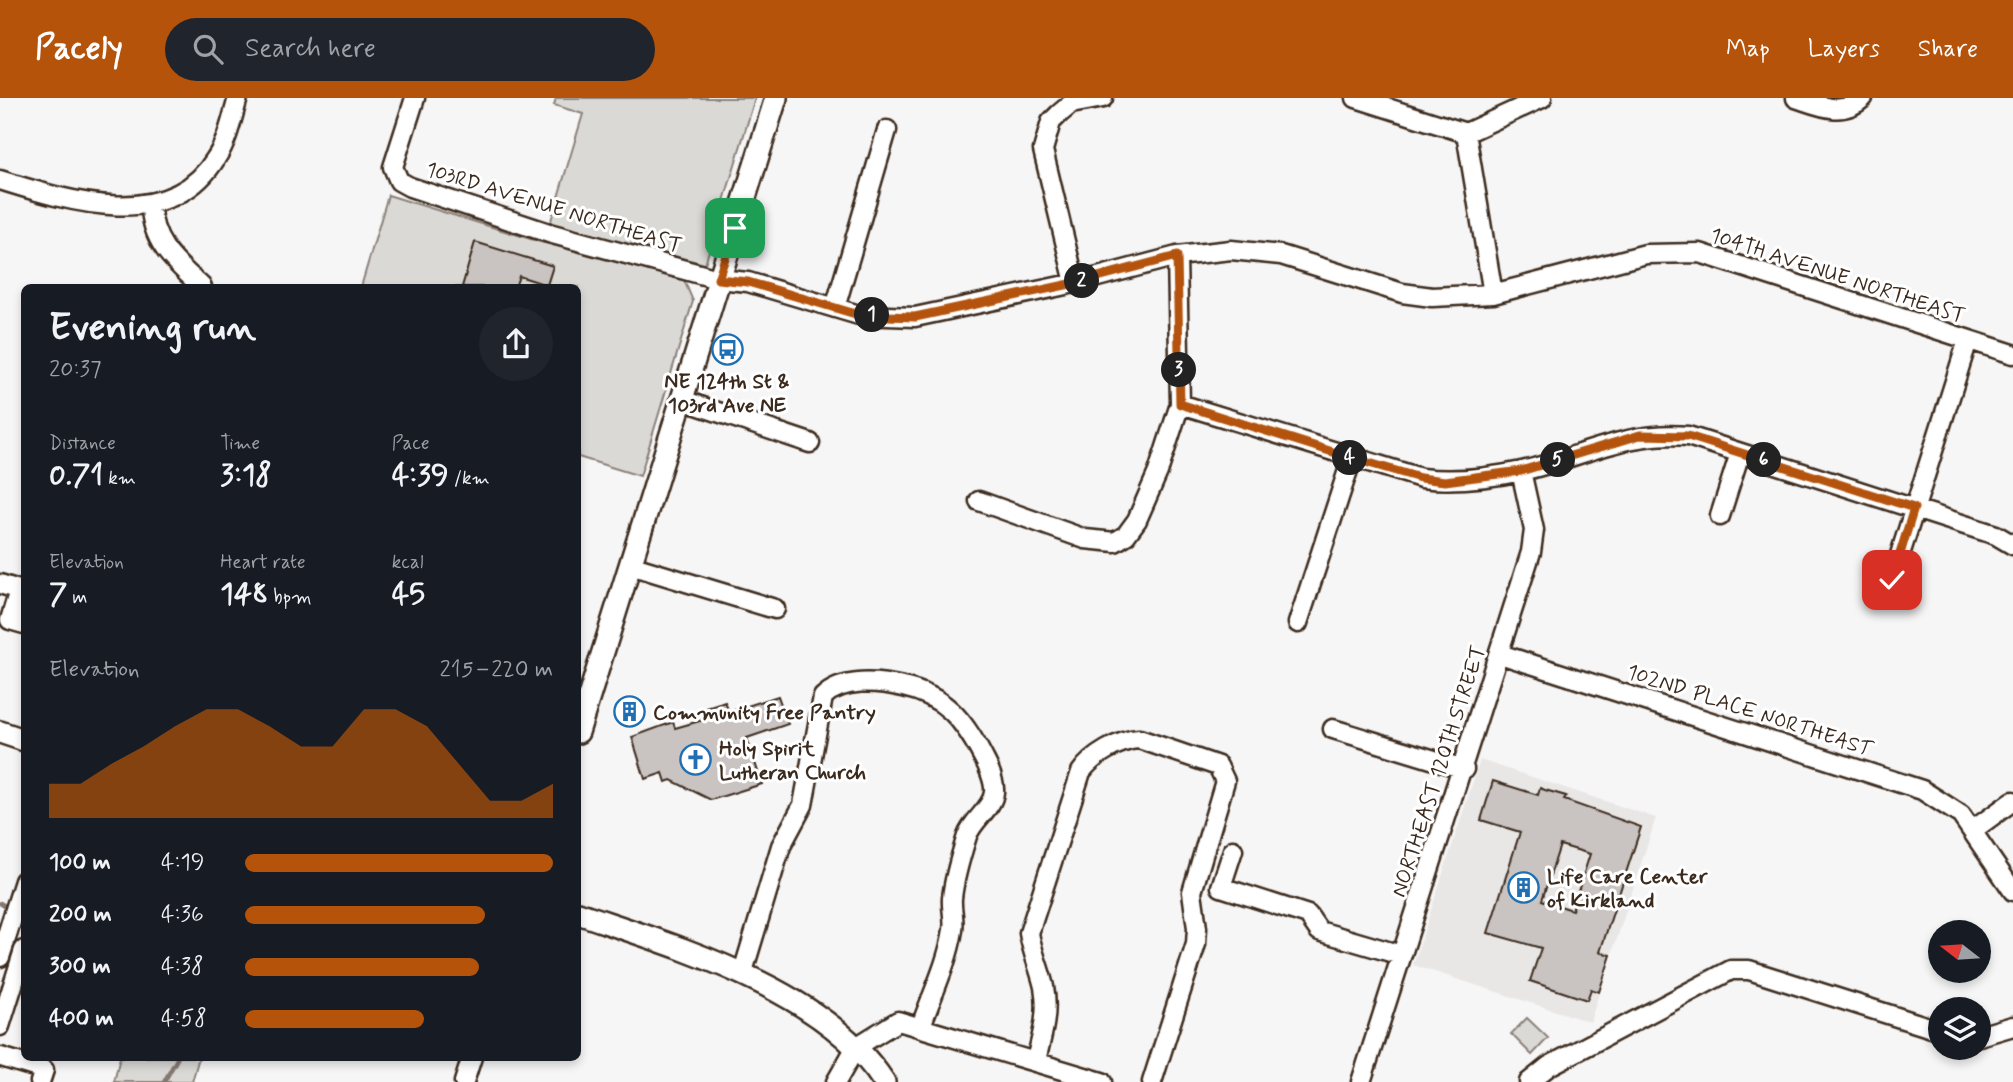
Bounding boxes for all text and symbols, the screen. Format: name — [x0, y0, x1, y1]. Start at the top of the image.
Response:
search box — [165, 18, 655, 81]
text: Pacely — [35, 27, 123, 71]
icon: search — [189, 30, 227, 68]
text: Search here — [245, 32, 376, 66]
text: Map — [1726, 34, 1770, 65]
text: Layers — [1808, 34, 1880, 65]
text: Share — [1918, 34, 1978, 65]
street label: 103RD AVENUE NORTHEAST — [422, 156, 685, 260]
pin — [705, 198, 765, 258]
icon: arrive — [716, 209, 754, 247]
street label: 104TH AVENUE NORTHEAST — [1707, 221, 1969, 330]
pin: 2 — [1064, 264, 1100, 298]
text: 2 — [1077, 268, 1086, 293]
pin: 1 — [854, 298, 890, 332]
text: 1 — [867, 302, 876, 327]
text: Evening run — [49, 304, 256, 353]
button: share — [479, 307, 553, 381]
bus stop icon: NE 124th St & 103rd Ave NE — [710, 332, 744, 366]
pin: 3 — [1162, 352, 1196, 388]
text: 20:37 — [49, 355, 102, 385]
text: 3 — [1174, 357, 1183, 382]
place label: NE 124th St & 103rd Ave NE — [664, 368, 790, 420]
text: Distance — [49, 431, 116, 456]
text: Time — [220, 431, 260, 456]
text: Pace — [392, 431, 429, 456]
pin: 4 — [1332, 440, 1368, 476]
pin: 5 — [1540, 442, 1576, 478]
pin: 6 — [1746, 442, 1782, 478]
text: 4 — [1344, 445, 1355, 470]
text: 5 — [1552, 447, 1563, 472]
text: 6 — [1759, 447, 1768, 472]
text: 0.71 — [49, 456, 103, 495]
text: 3:18 — [220, 456, 272, 495]
text: 4:39 — [392, 456, 449, 495]
text: km — [103, 466, 136, 491]
text: /km — [449, 466, 490, 491]
text: Elevation — [49, 550, 124, 575]
text: Heart rate — [220, 550, 306, 575]
text: kcal — [392, 550, 424, 575]
pin — [1862, 550, 1922, 610]
icon: check — [1873, 561, 1911, 599]
text: 7 — [49, 575, 67, 614]
text: 148 — [220, 575, 268, 614]
text: 45 — [392, 575, 425, 614]
text: m — [67, 585, 87, 610]
text: bpm — [268, 585, 312, 610]
street label: NORTHEAST 120TH STREET — [1385, 642, 1493, 901]
text: Elevation — [49, 655, 140, 685]
text: 215–220 m — [440, 655, 553, 685]
street label: 102ND PLACE NORTHEAST — [1623, 658, 1877, 764]
building icon: Community Free Pantry — [613, 695, 647, 729]
place label: Community Free Pantry — [653, 699, 876, 727]
place label: Holy Spirit Lutheran Church — [719, 735, 867, 787]
church icon: Holy Spirit Lutheran Church — [679, 743, 713, 777]
text: 100 m — [49, 848, 111, 878]
text: 4:19 — [161, 848, 205, 878]
place label: Life Care Center of Kirkland — [1547, 863, 1709, 915]
building icon: Life Care Center of Kirkland — [1507, 871, 1541, 905]
text: 200 m — [49, 900, 112, 930]
text: 4:36 — [161, 900, 204, 930]
north arrow — [1928, 920, 1992, 984]
map controls — [1928, 920, 1991, 1060]
text: 300 m — [49, 952, 111, 982]
text: 4:38 — [161, 952, 204, 982]
button: layers — [1928, 997, 1991, 1060]
text: 400 m — [49, 1004, 114, 1034]
text: 4:58 — [161, 1004, 207, 1034]

